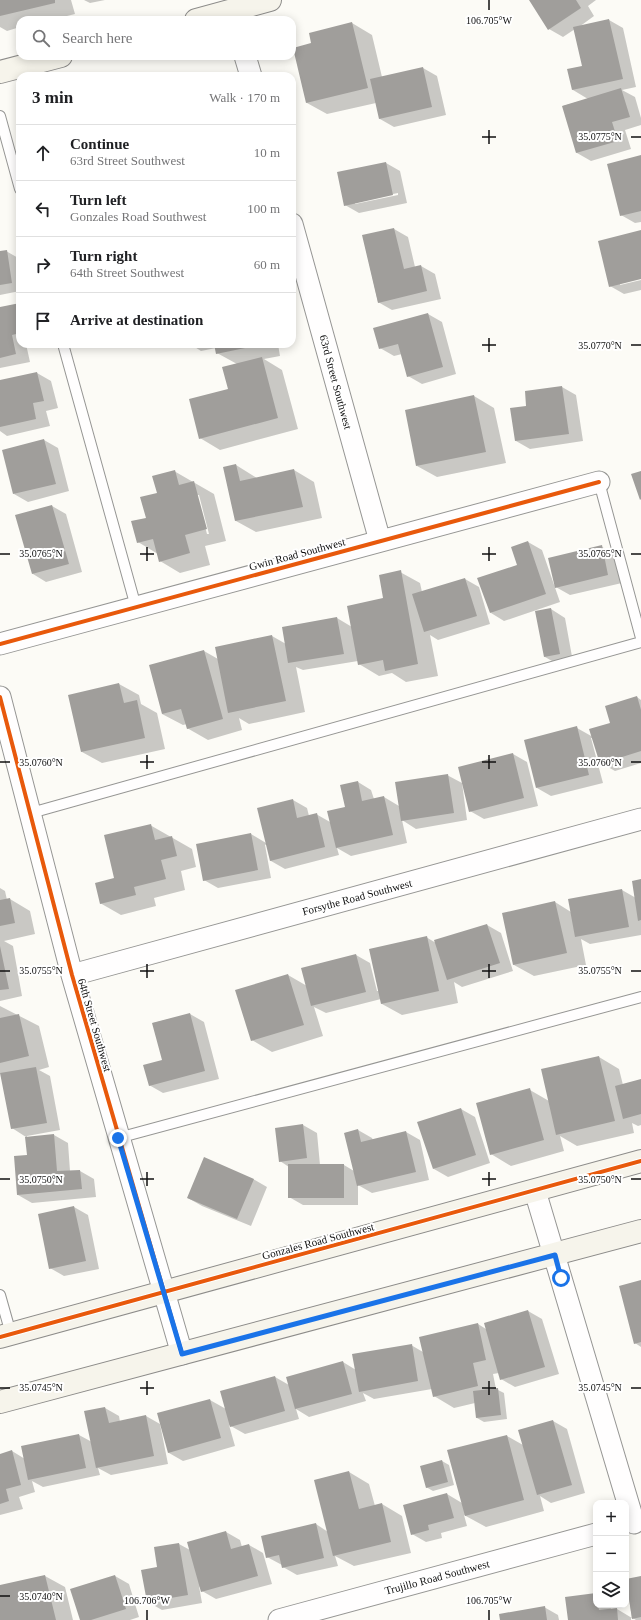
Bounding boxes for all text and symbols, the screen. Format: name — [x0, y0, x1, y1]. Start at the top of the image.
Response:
text: 106.705°W — [466, 15, 513, 26]
search box — [16, 16, 296, 60]
icon: search — [30, 27, 52, 49]
text: Search here — [62, 30, 132, 46]
text: 3 min — [32, 88, 73, 107]
text: Walk · 170 m — [209, 90, 280, 105]
text: 35.0775°N — [578, 131, 622, 142]
text: Continue — [70, 136, 129, 152]
icon: ahead — [32, 142, 54, 164]
text: 10 m — [254, 145, 280, 160]
text: 63rd Street Southwest — [70, 153, 185, 168]
text: Turn left — [70, 192, 127, 208]
icon: left — [32, 198, 54, 220]
text: 100 m — [247, 201, 280, 216]
text: Gonzales Road Southwest — [70, 209, 206, 224]
text: Turn right — [70, 248, 137, 264]
icon: right — [32, 254, 54, 276]
text: 60 m — [254, 257, 280, 272]
text: 64th Street Southwest — [70, 265, 184, 280]
icon: arrive — [32, 310, 54, 332]
text: Arrive at destination — [70, 312, 203, 328]
street label: 63rd Street Southwest — [318, 334, 354, 430]
text: 35.0770°N — [578, 340, 622, 351]
street label: Gwin Road Southwest — [248, 535, 346, 573]
text: 35.0765°N — [19, 548, 63, 559]
text: 35.0765°N — [578, 548, 622, 559]
text: 35.0760°N — [19, 757, 63, 768]
text: 35.0760°N — [578, 757, 622, 768]
street label: Forsythe Road Southwest — [301, 877, 413, 917]
text: 35.0755°N — [19, 965, 63, 976]
text: 35.0755°N — [578, 965, 622, 976]
street label: 64th Street Southwest — [76, 977, 114, 1073]
route end — [109, 1129, 127, 1147]
text: 35.0750°N — [19, 1174, 63, 1185]
text: 35.0750°N — [578, 1174, 622, 1185]
street label: Gonzales Road Southwest — [261, 1220, 375, 1262]
route start — [552, 1269, 570, 1287]
text: 35.0745°N — [19, 1382, 63, 1393]
text: 35.0745°N — [578, 1382, 622, 1393]
map controls — [593, 1500, 629, 1608]
button: + — [593, 1500, 629, 1536]
button: − — [593, 1536, 629, 1572]
street label: Trujillo Road Southwest — [383, 1557, 491, 1597]
button: layers — [593, 1572, 629, 1608]
text: 35.0740°N — [19, 1591, 63, 1602]
text: 106.706°W — [124, 1595, 171, 1606]
text: 106.705°W — [466, 1595, 513, 1606]

